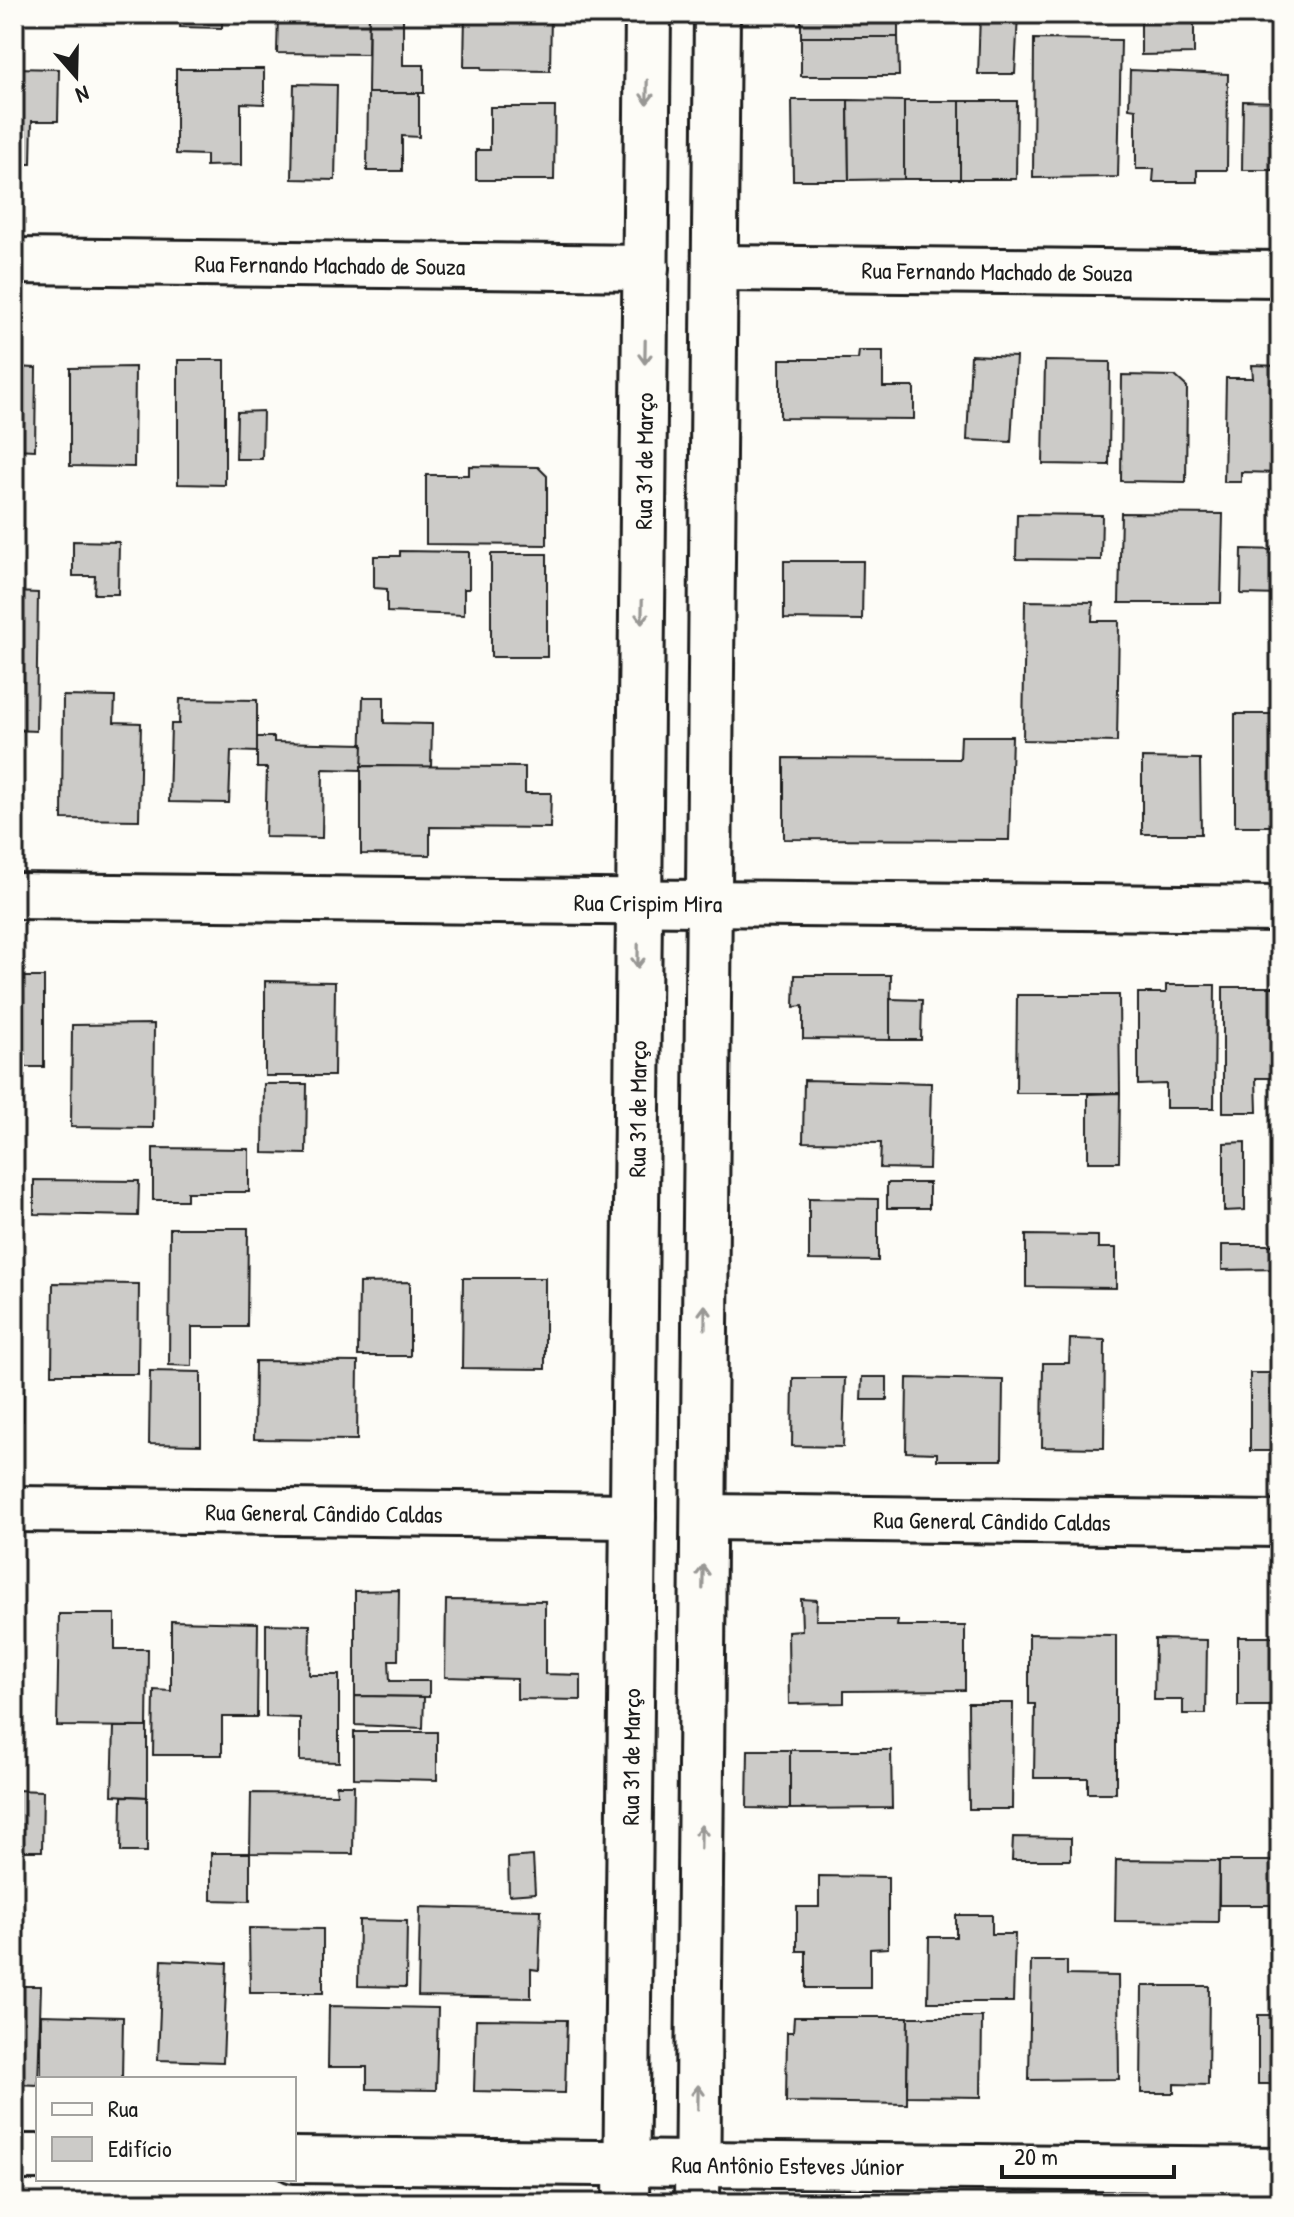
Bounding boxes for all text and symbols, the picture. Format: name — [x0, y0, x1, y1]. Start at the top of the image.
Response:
north arrow — [36, 36, 116, 116]
one-way arrow — [640, 78, 655, 105]
text: N — [72, 79, 93, 111]
street label: Rua Fernando Machado de Souza — [194, 247, 465, 282]
street label: Rua Fernando Machado de Souza — [862, 254, 1132, 288]
one-way arrow — [637, 338, 653, 365]
street label: Rua 31 de Março — [627, 392, 660, 530]
one-way arrow — [634, 598, 650, 625]
street label: Rua Crispim Mira — [574, 886, 722, 919]
one-way arrow — [631, 942, 646, 969]
street label: Rua 31 de Março — [620, 1040, 654, 1178]
one-way arrow — [697, 1304, 713, 1331]
street label: Rua General Cândido Caldas — [205, 1495, 443, 1530]
street label: Rua General Cândido Caldas — [873, 1503, 1111, 1538]
one-way arrow — [695, 1564, 711, 1591]
street label: Rua 31 de Março — [614, 1688, 647, 1826]
one-way arrow — [693, 1824, 708, 1851]
legend — [36, 2077, 296, 2181]
one-way arrow — [690, 2084, 706, 2111]
text: Rua — [108, 2092, 138, 2124]
scale bar — [1002, 2129, 1174, 2179]
text: Edifício — [108, 2132, 172, 2164]
text: 20 m — [1014, 2140, 1058, 2172]
street label: Rua Antônio Esteves Júnior — [671, 2148, 905, 2182]

